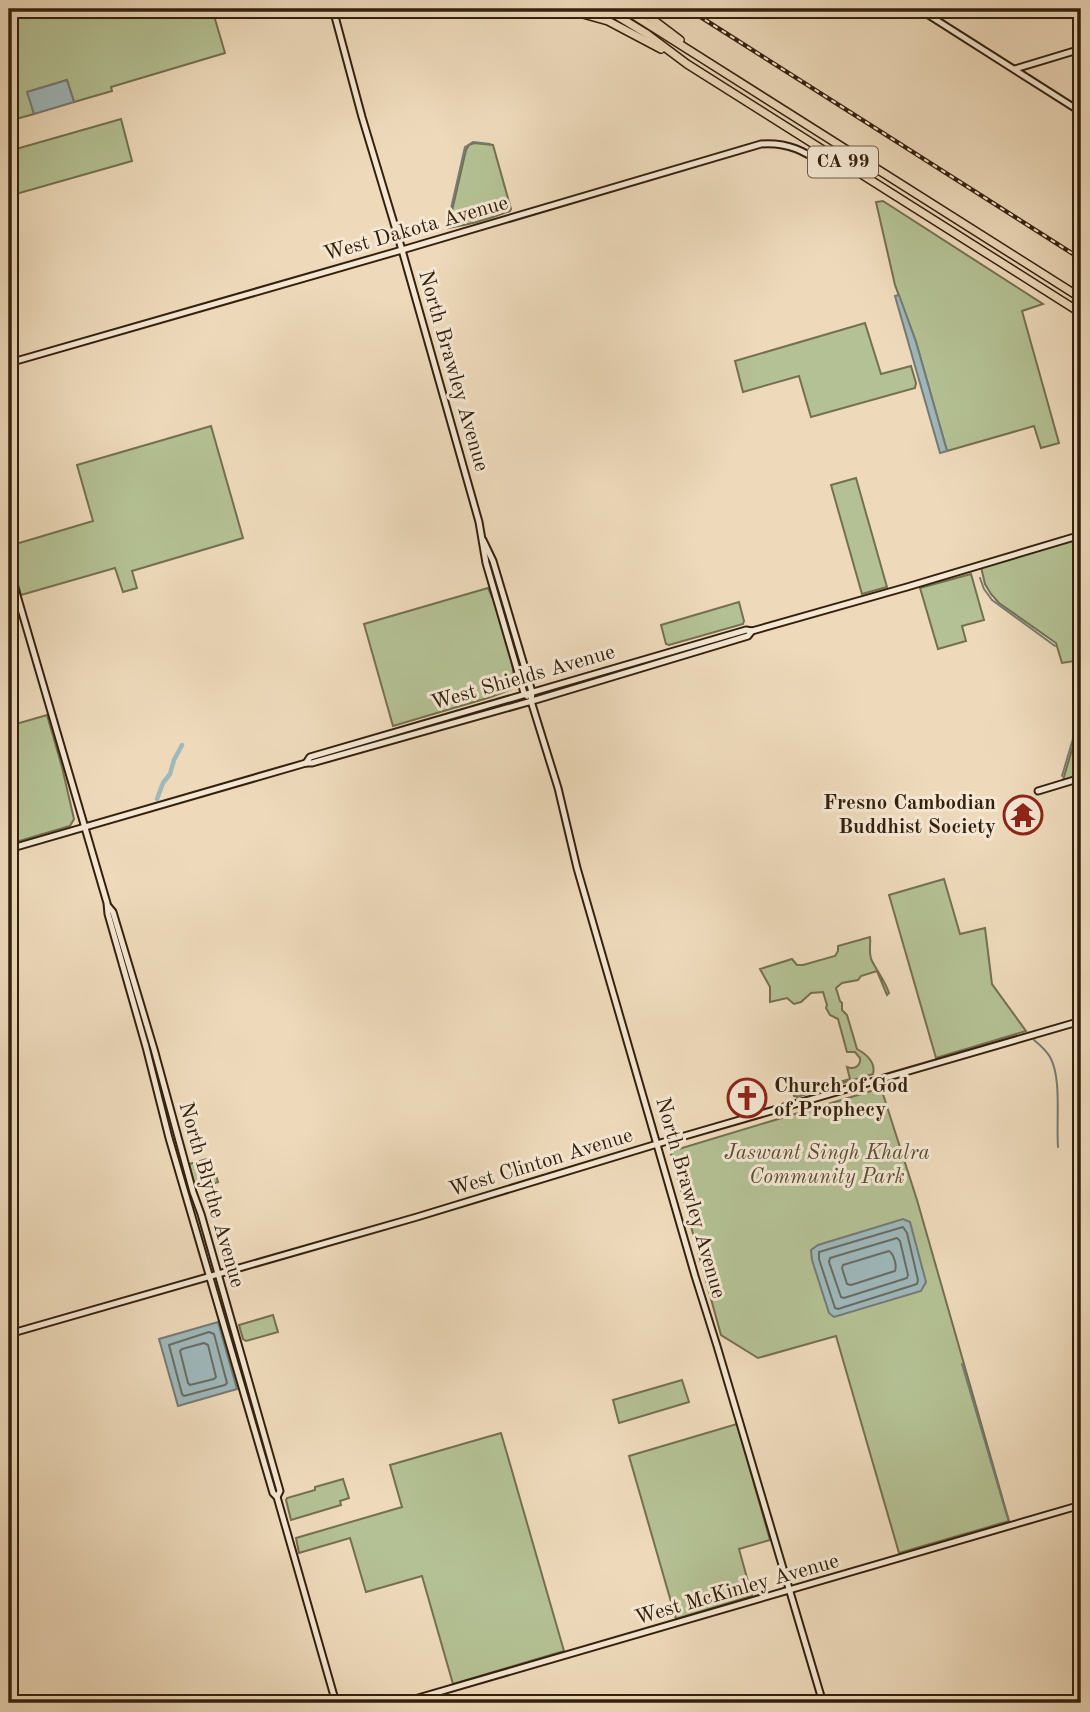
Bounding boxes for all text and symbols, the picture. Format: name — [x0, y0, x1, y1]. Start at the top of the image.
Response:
road number: CA 99 — [808, 146, 878, 178]
street label: West Dakota Avenue — [321, 193, 511, 265]
street label: North Brawley Avenue — [414, 268, 492, 474]
street label: West Shields Avenue — [429, 642, 617, 714]
place label: Fresno Cambodian Buddhist Society — [823, 793, 996, 838]
temple icon: Fresno Cambodian Buddhist Society — [1002, 794, 1044, 836]
place label: Church of God of Prophecy — [774, 1076, 909, 1121]
church icon: Church of God of Prophecy — [726, 1077, 768, 1119]
street label: North Brawley Avenue — [651, 1095, 729, 1301]
street label: North Blythe Avenue — [174, 1100, 248, 1290]
street label: West Clinton Avenue — [447, 1125, 635, 1201]
park label: Jaswant Singh Khalra Community Park — [724, 1143, 930, 1188]
street label: West McKinley Avenue — [633, 1551, 841, 1629]

